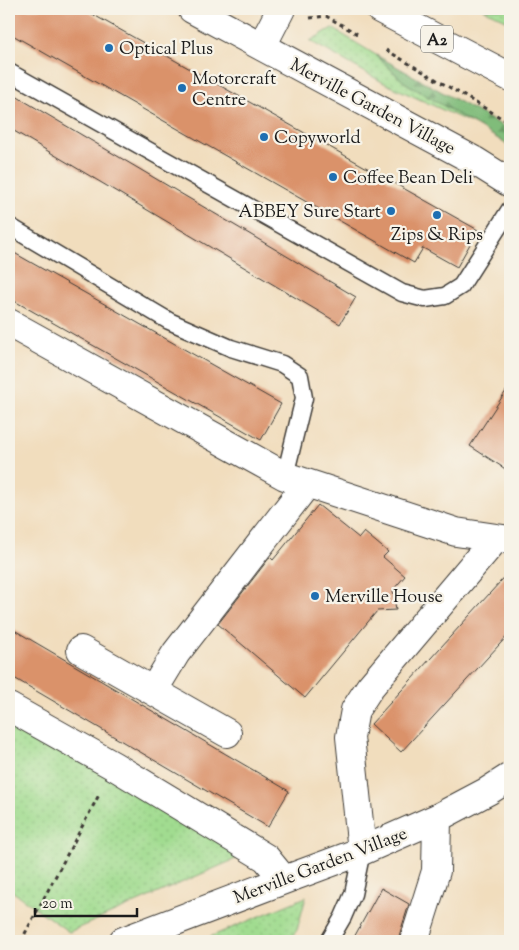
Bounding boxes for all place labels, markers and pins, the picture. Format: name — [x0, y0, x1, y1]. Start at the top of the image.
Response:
place label: Optical Plus — [119, 37, 213, 63]
marker: Optical Plus — [103, 42, 115, 54]
place label: Motorcraft Centre — [192, 67, 276, 114]
marker: Motorcraft Centre — [176, 82, 188, 94]
place label: Copyworld — [274, 126, 361, 152]
marker: Copyworld — [258, 131, 270, 143]
place label: Coffee Bean Deli — [343, 166, 473, 192]
marker: Coffee Bean Deli — [327, 171, 339, 183]
place label: ABBEY Sure Start — [238, 200, 381, 226]
marker: ABBEY Sure Start — [385, 205, 397, 217]
marker: Zips & Rips — [431, 209, 443, 221]
place label: Zips & Rips — [391, 223, 483, 249]
place label: Merville House — [325, 585, 443, 611]
marker: Merville House — [309, 590, 321, 602]

